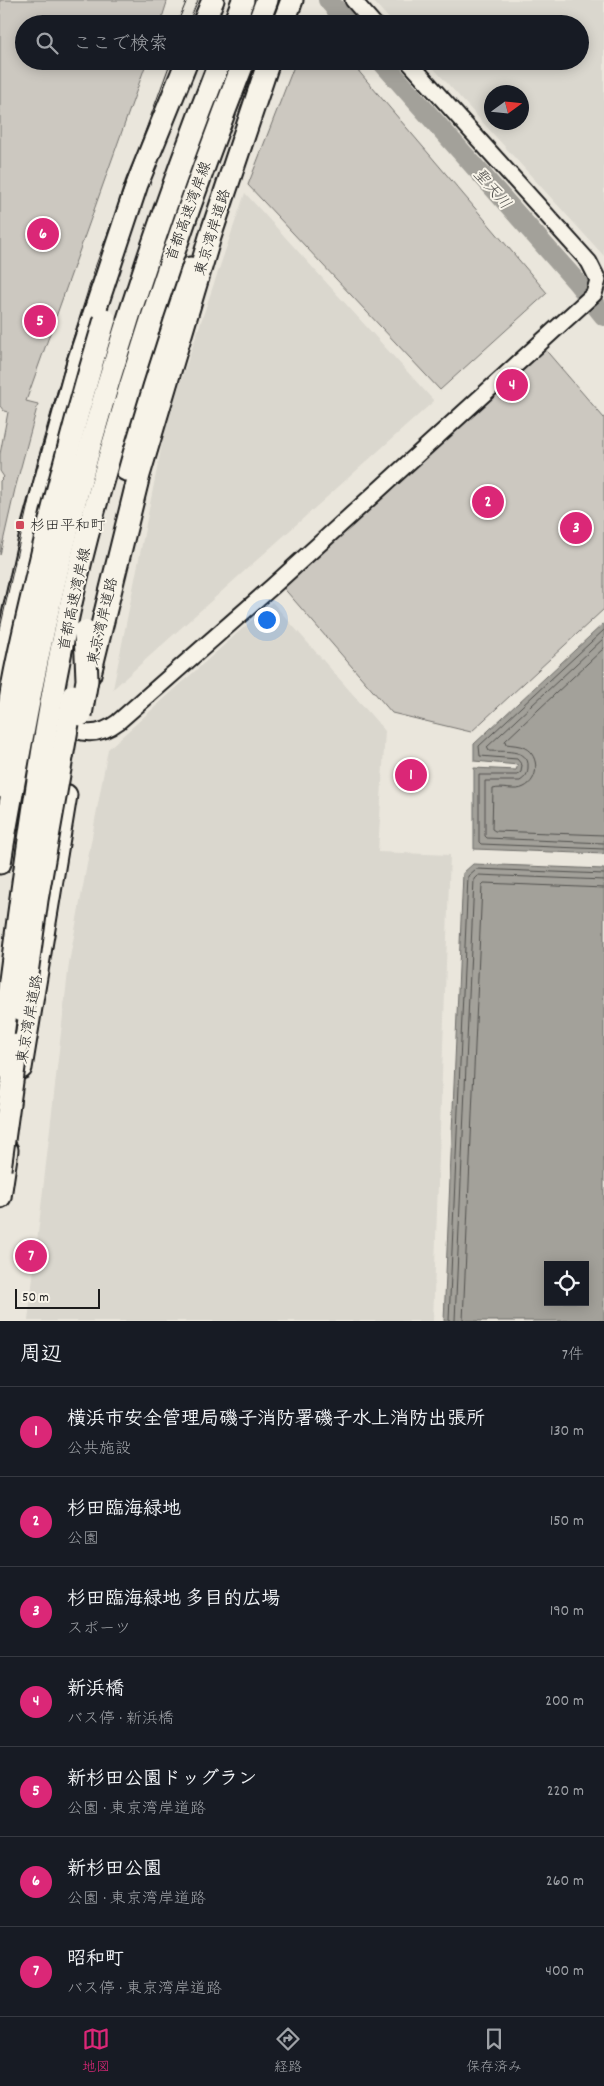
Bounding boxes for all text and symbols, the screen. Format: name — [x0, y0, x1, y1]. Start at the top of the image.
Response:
search box — [15, 15, 589, 70]
icon: search — [33, 29, 61, 57]
text: ここで検索 — [73, 32, 168, 59]
north arrow — [484, 85, 529, 130]
street label: 首都高速湾岸線 — [162, 159, 218, 265]
water label: 聖天川 — [467, 164, 516, 215]
street label: 東京湾岸道路 — [190, 186, 238, 279]
pin: 6 — [27, 215, 59, 253]
pin: 5 — [24, 302, 56, 340]
pin: 4 — [496, 366, 528, 404]
pin: 2 — [472, 483, 504, 521]
pin: 3 — [560, 509, 592, 547]
place label: 杉田平和町 — [30, 516, 106, 538]
marker: 杉田平和町 — [14, 519, 26, 531]
street label: 首都高速湾岸線 — [54, 546, 98, 653]
street label: 東京湾岸道路 — [83, 575, 125, 668]
your location — [254, 607, 280, 633]
pin: 1 — [395, 756, 427, 794]
street label: 東京湾岸道路 — [12, 973, 50, 1066]
pin: 7 — [15, 1237, 47, 1275]
map controls — [544, 1261, 589, 1306]
button: locate — [544, 1261, 589, 1306]
scale bar — [15, 1286, 100, 1309]
text: 50 m — [22, 1288, 49, 1308]
text: 周辺 — [20, 1341, 62, 1371]
text: 7件 — [562, 1344, 584, 1367]
text: 横浜市安全管理局磯子消防署磯子水上消防出張所 — [67, 1407, 485, 1434]
text: 1 — [34, 1420, 38, 1443]
text: 130 m — [550, 1420, 584, 1443]
text: 公共施設 — [67, 1438, 131, 1461]
text: 杉田臨海緑地 — [67, 1497, 181, 1524]
text: 2 — [33, 1510, 40, 1533]
text: 150 m — [550, 1510, 584, 1533]
text: 公園 — [67, 1528, 99, 1551]
text: 杉田臨海緑地 多目的広場 — [67, 1587, 280, 1614]
text: 3 — [32, 1600, 40, 1623]
text: 190 m — [550, 1600, 584, 1623]
text: スポーツ — [67, 1618, 131, 1641]
text: 新浜橋 — [67, 1677, 124, 1704]
text: 4 — [33, 1690, 39, 1713]
text: 200 m — [545, 1690, 584, 1713]
text: バス停 · 新浜橋 — [67, 1708, 174, 1731]
text: 新杉田公園ドッグラン — [67, 1767, 257, 1794]
text: 5 — [32, 1780, 40, 1803]
text: 220 m — [547, 1780, 584, 1803]
text: 公園 · 東京湾岸道路 — [67, 1798, 206, 1821]
text: 新杉田公園 — [67, 1857, 162, 1884]
text: 6 — [32, 1870, 40, 1893]
text: 260 m — [546, 1870, 584, 1893]
text: 公園 · 東京湾岸道路 — [67, 1888, 206, 1911]
text: 昭和町 — [67, 1947, 124, 1974]
text: 7 — [33, 1960, 39, 1983]
text: 400 m — [545, 1960, 584, 1983]
text: バス停 · 東京湾岸道路 — [67, 1978, 222, 2001]
tab: 地図 — [82, 2025, 110, 2078]
tab: 経路 — [274, 2025, 302, 2078]
tab: 保存済み — [466, 2025, 522, 2078]

